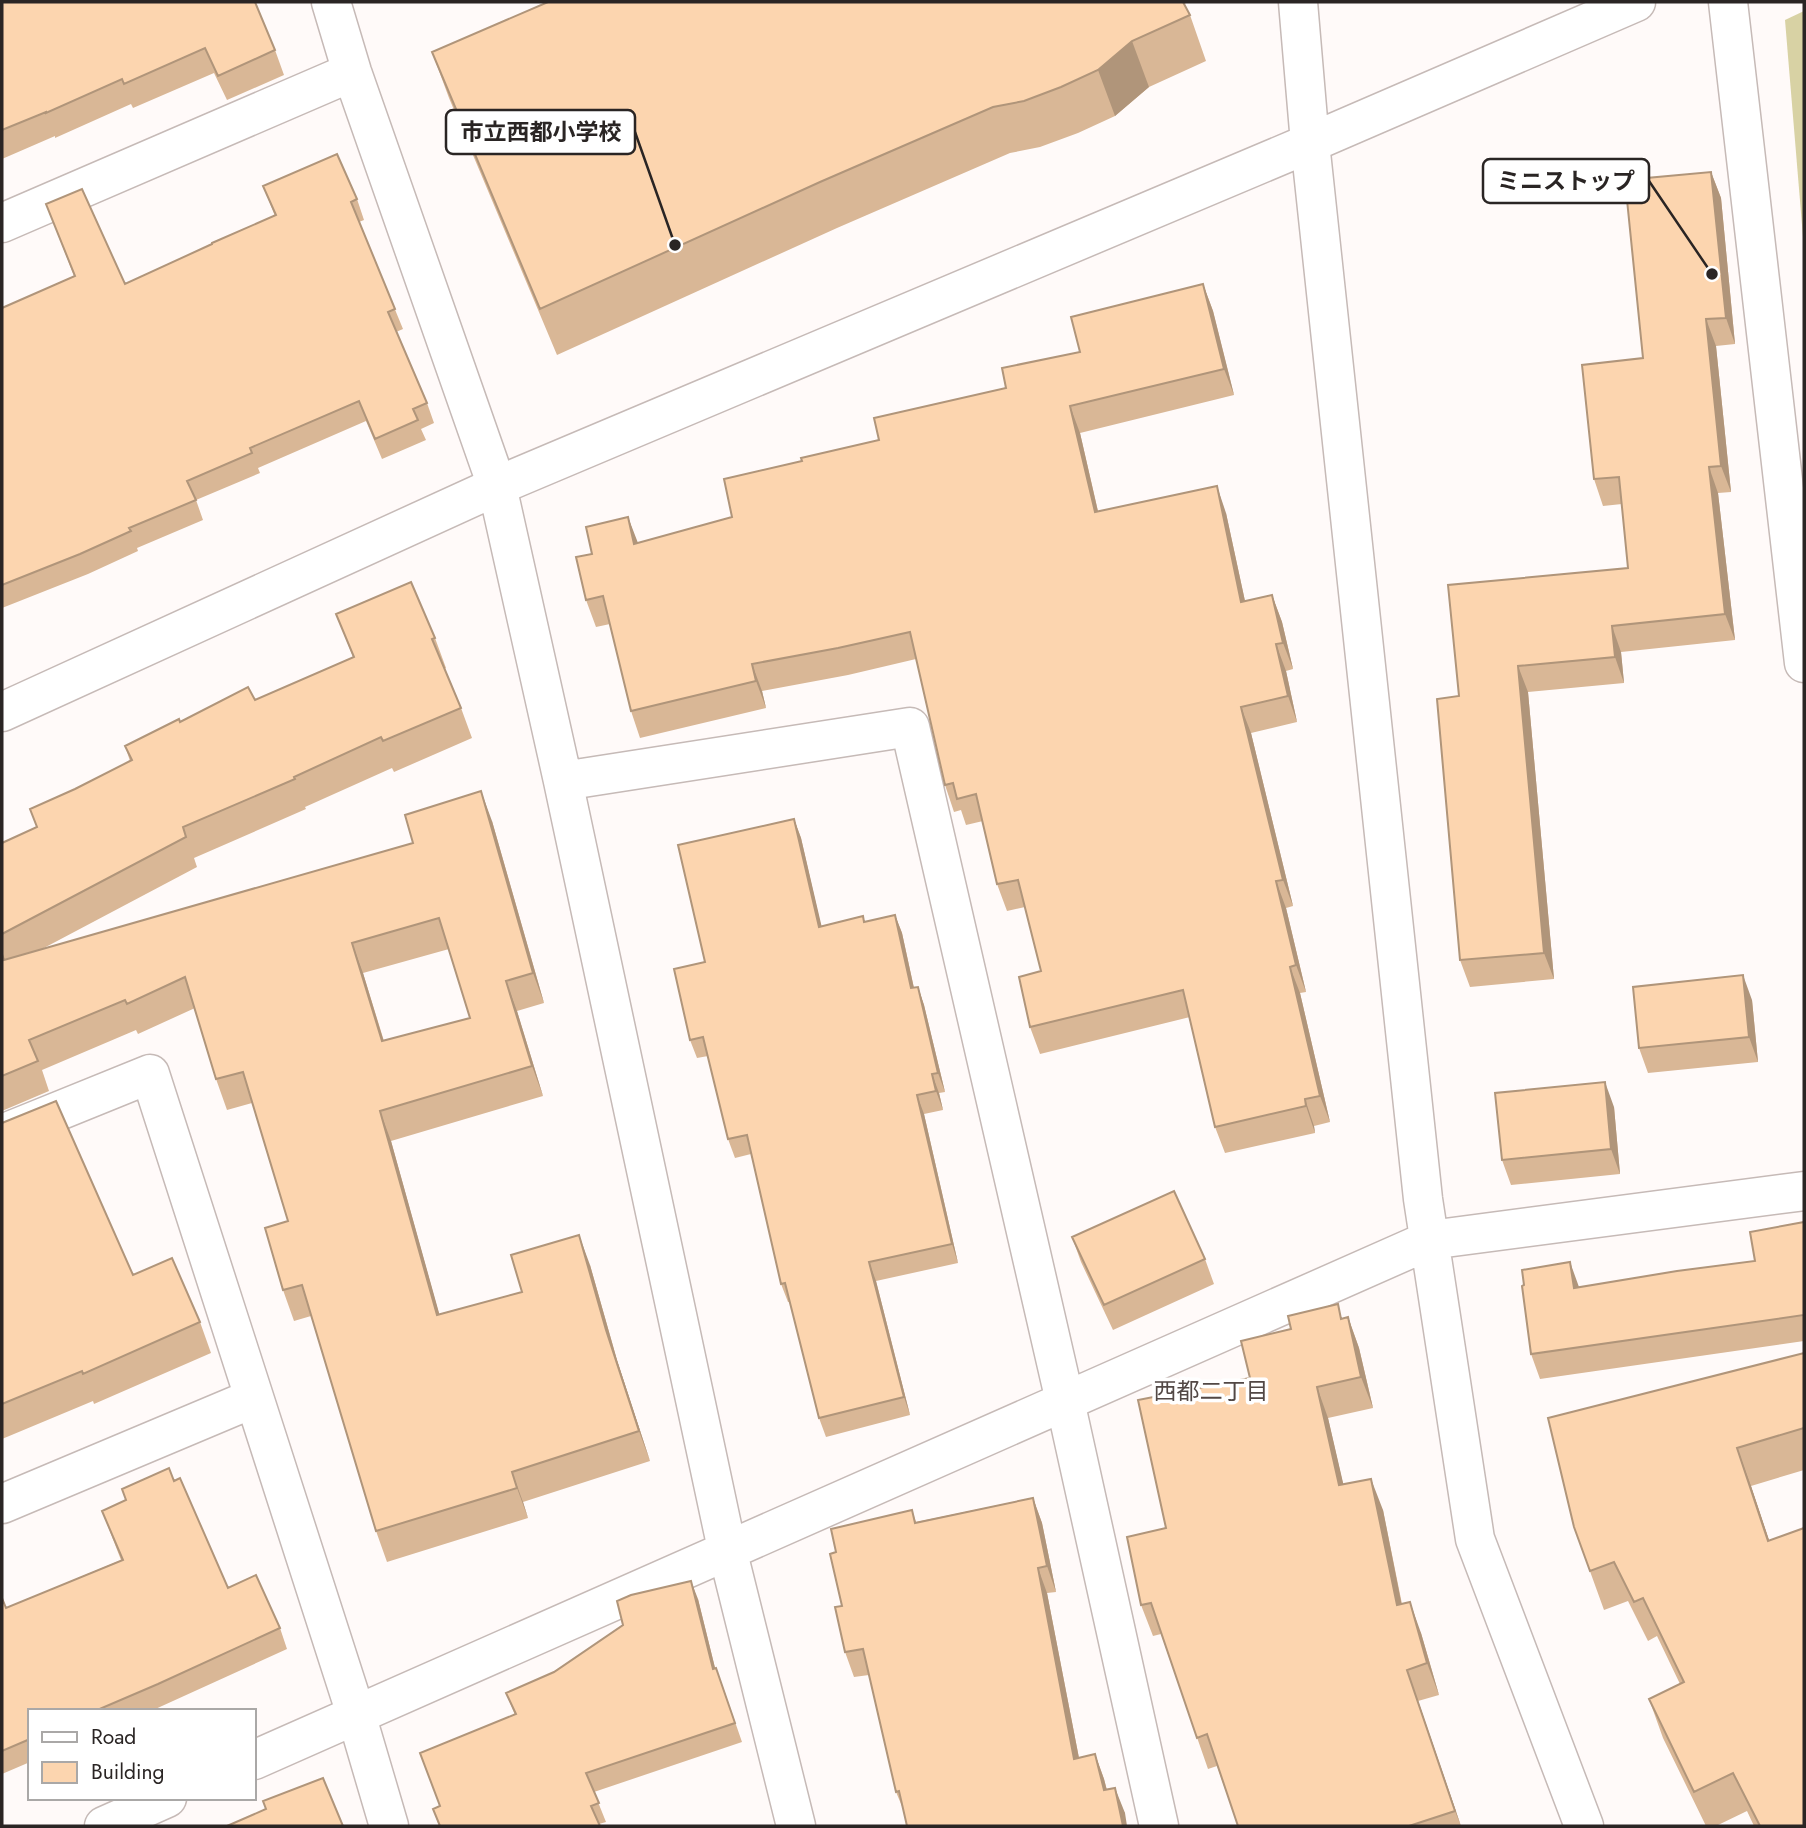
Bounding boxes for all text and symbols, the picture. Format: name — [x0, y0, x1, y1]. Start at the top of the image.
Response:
callout: 市立西都小学校 — [446, 110, 635, 154]
text: 市立西都小学校 — [461, 115, 622, 149]
callout: ミニストップ — [1483, 159, 1649, 203]
text: ミニストップ — [1497, 164, 1635, 198]
district label: 西都二丁目 — [1154, 1374, 1269, 1408]
legend — [28, 1709, 256, 1800]
text: Road — [91, 1722, 136, 1752]
text: Building — [91, 1757, 164, 1787]

